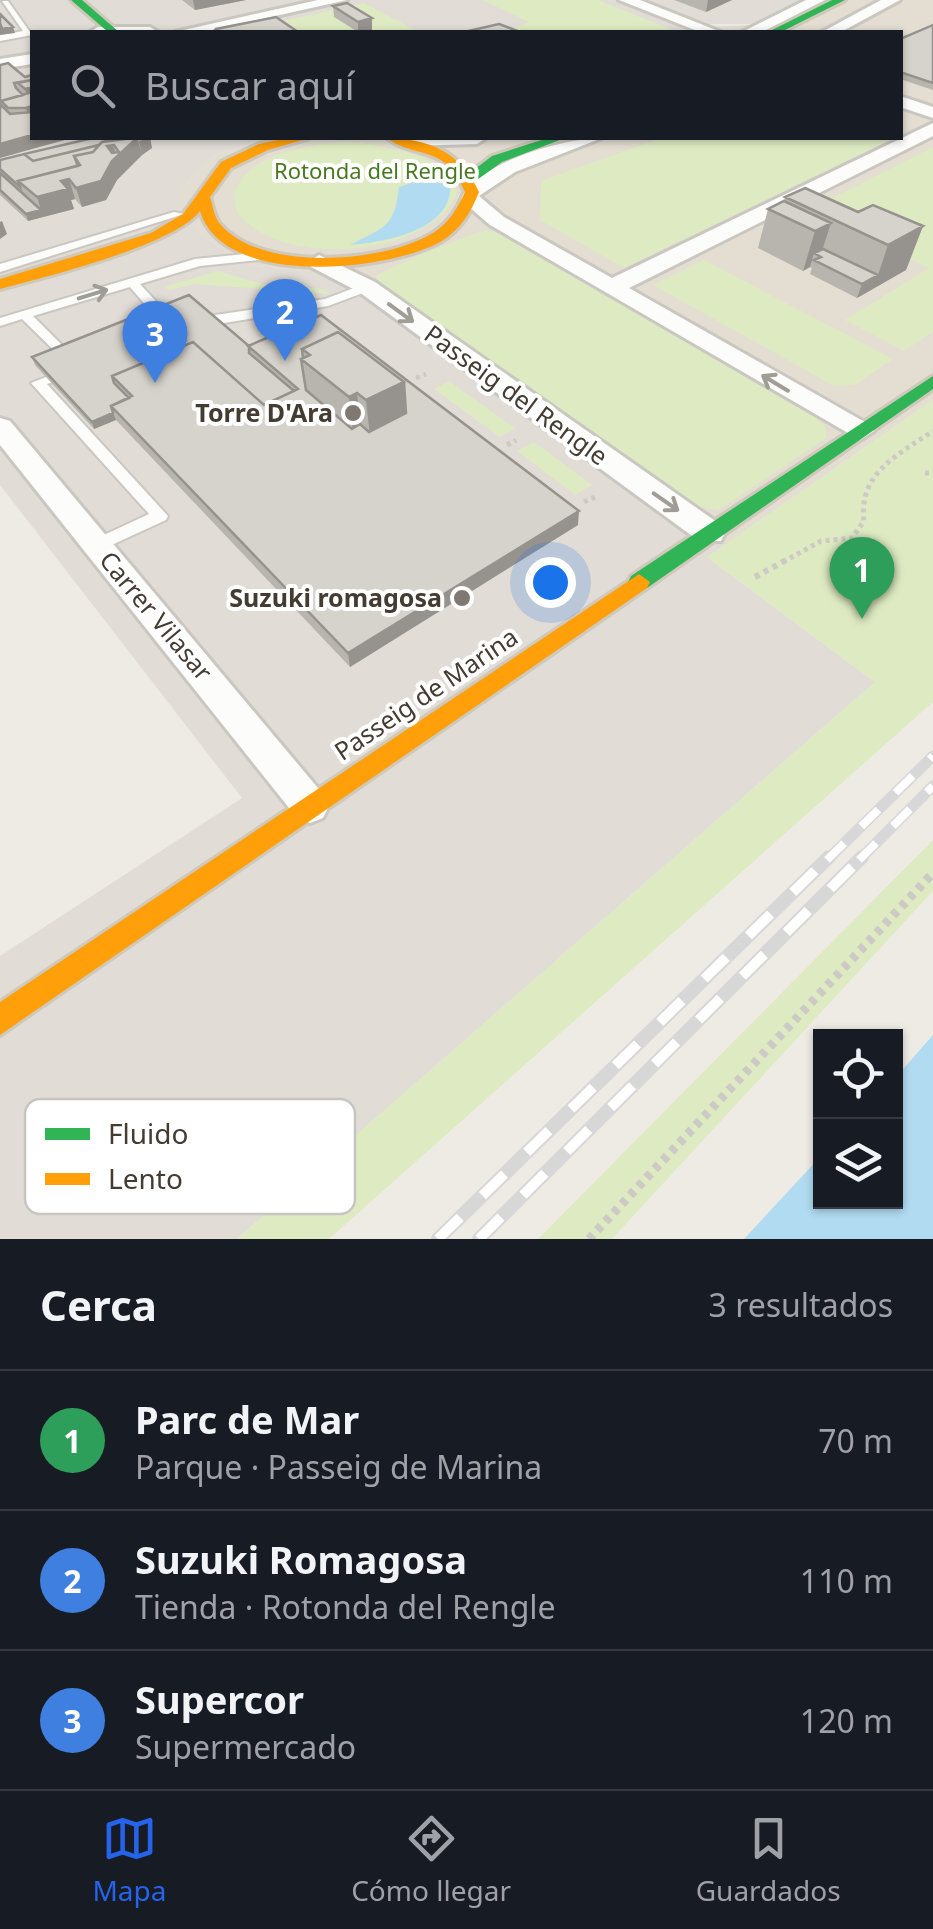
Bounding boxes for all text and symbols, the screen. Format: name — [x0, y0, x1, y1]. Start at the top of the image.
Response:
search box — [30, 30, 903, 140]
icon: search — [65, 58, 120, 113]
text: Buscar aquí — [145, 59, 355, 111]
park label: Rotonda del Rengle — [274, 155, 476, 185]
pin: 2 — [252, 278, 318, 361]
one-way arrow — [77, 284, 109, 302]
pin: 3 — [122, 300, 188, 383]
one-way arrow — [387, 302, 414, 323]
street label: Passeig del Rengle — [418, 316, 615, 472]
one-way arrow — [761, 373, 790, 393]
place label: Torre D'Ara — [195, 395, 333, 429]
marker: Torre D'Ara — [342, 402, 364, 424]
one-way arrow — [652, 491, 679, 512]
pin: 1 — [830, 536, 894, 619]
street label: Carrer Vilasar — [93, 543, 221, 687]
your location — [525, 557, 576, 608]
place label: Suzuki romagosa — [229, 580, 442, 614]
marker: Suzuki romagosa — [451, 587, 473, 609]
street label: Passeig de Marina — [327, 619, 524, 767]
map controls — [813, 1029, 903, 1209]
button: locate — [813, 1029, 903, 1119]
legend — [25, 1099, 355, 1214]
text: Fluido — [108, 1114, 188, 1152]
button: layers — [813, 1119, 903, 1209]
text: Lento — [108, 1159, 183, 1197]
text: Cerca — [40, 1276, 157, 1333]
text: 3 resultados — [709, 1283, 893, 1326]
text: Parc de Mar — [135, 1393, 359, 1445]
text: 1 — [63, 1419, 82, 1462]
text: 70 m — [818, 1419, 893, 1462]
text: Parque · Passeig de Marina — [135, 1445, 542, 1488]
text: Suzuki Romagosa — [135, 1533, 467, 1585]
text: 2 — [63, 1559, 82, 1602]
text: 110 m — [800, 1559, 893, 1602]
text: Tienda · Rotonda del Rengle — [135, 1585, 556, 1628]
text: Supercor — [135, 1673, 304, 1725]
text: 3 — [63, 1699, 82, 1742]
text: 120 m — [800, 1699, 893, 1742]
text: Supermercado — [135, 1725, 356, 1768]
tab: Mapa — [92, 1811, 166, 1909]
tab: Cómo llegar — [351, 1811, 511, 1909]
tab: Guardados — [696, 1811, 841, 1909]

